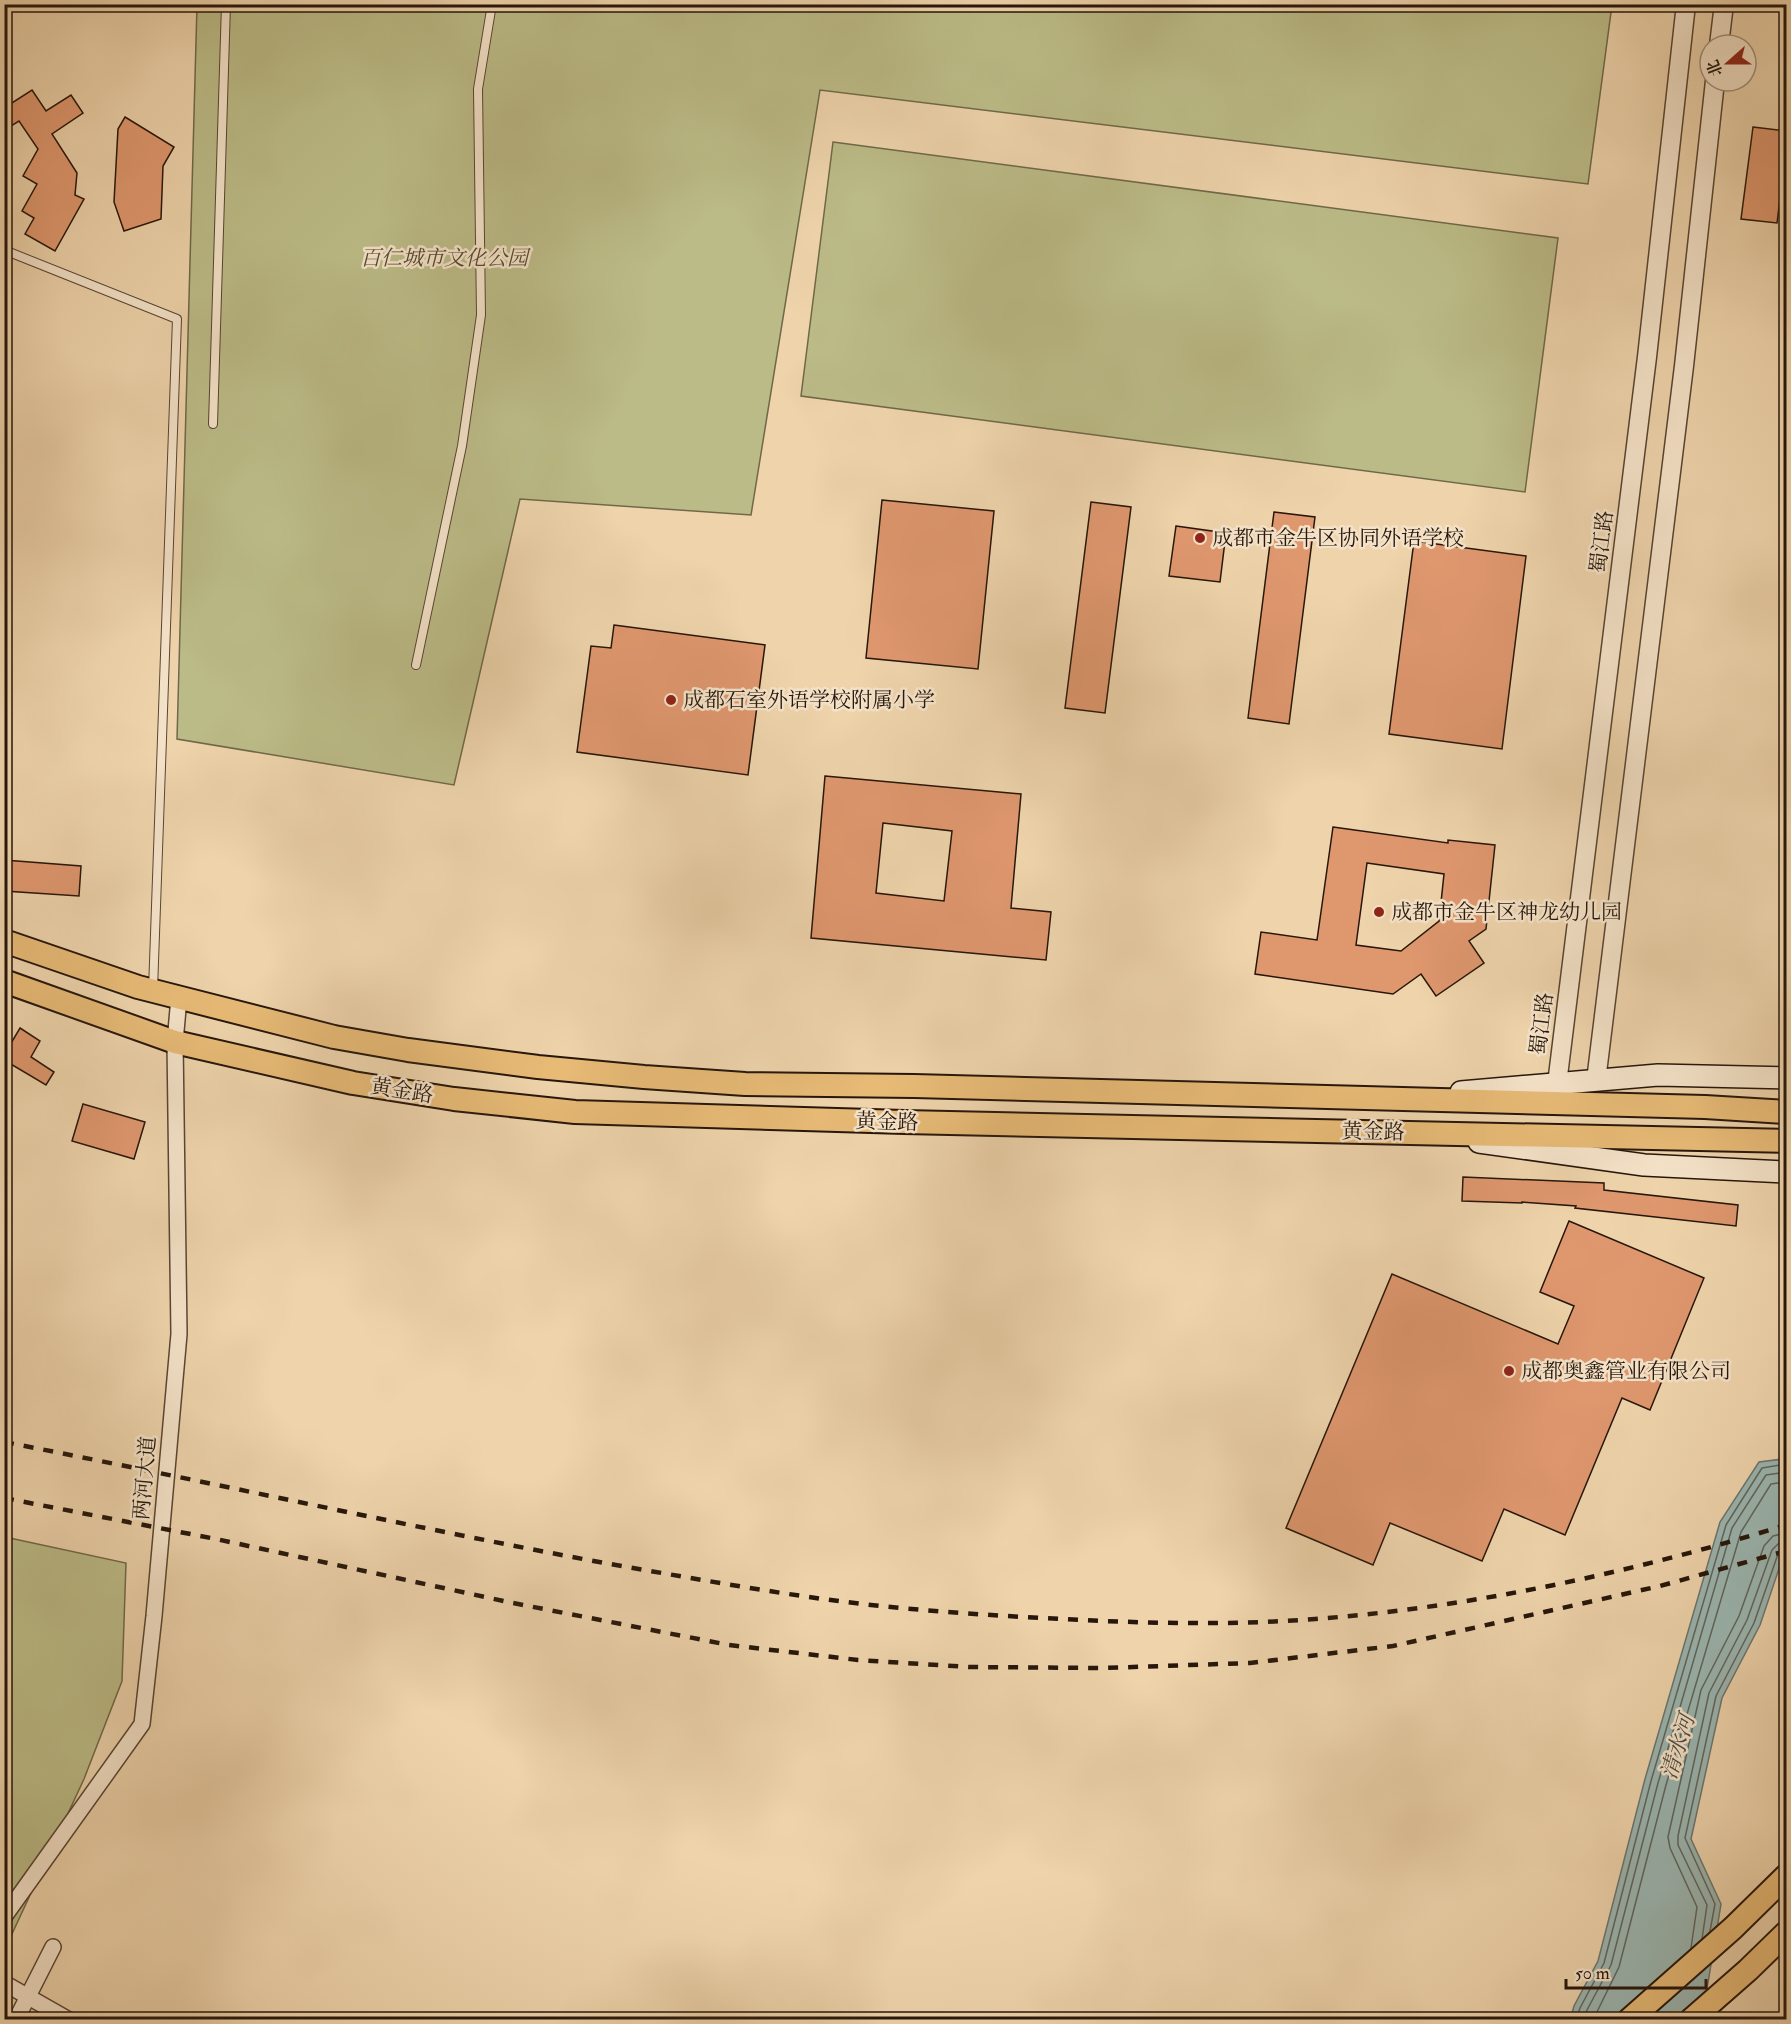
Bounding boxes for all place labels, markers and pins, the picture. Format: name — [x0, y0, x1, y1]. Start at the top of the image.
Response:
place label: 成都市金牛区协同外语学校 — [1212, 525, 1464, 552]
marker: 成都市金牛区协同外语学校 — [1193, 531, 1207, 545]
place label: 成都石室外语学校附属小学 — [683, 687, 935, 714]
marker: 成都石室外语学校附属小学 — [664, 693, 678, 707]
place label: 成都市金牛区神龙幼儿园 — [1391, 899, 1622, 926]
marker: 成都市金牛区神龙幼儿园 — [1372, 905, 1386, 919]
place label: 成都奥鑫管业有限公司 — [1521, 1358, 1731, 1385]
marker: 成都奥鑫管业有限公司 — [1502, 1364, 1516, 1378]

